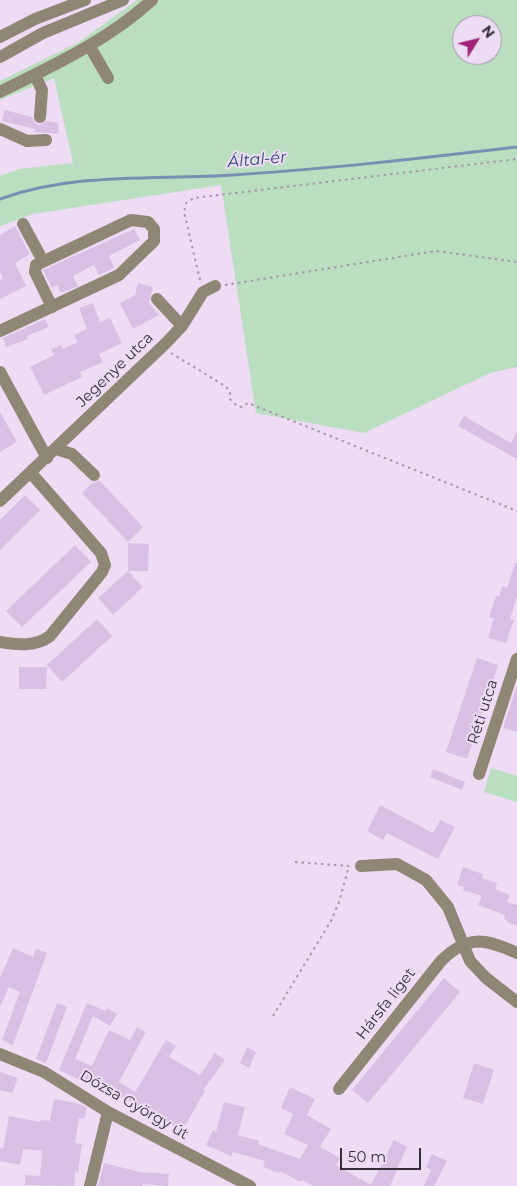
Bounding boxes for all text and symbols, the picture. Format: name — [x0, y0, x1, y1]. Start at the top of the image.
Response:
north arrow — [452, 15, 502, 65]
text: N — [478, 22, 499, 42]
water label: Által-ér — [227, 148, 287, 172]
street label: Jegenye utca — [73, 329, 157, 411]
street label: Réti utca — [464, 677, 502, 747]
street label: Hársfa liget — [353, 965, 419, 1043]
street label: Dózsa György út — [76, 1067, 192, 1143]
scale bar — [342, 1138, 423, 1170]
text: 50 m — [348, 1147, 386, 1166]

